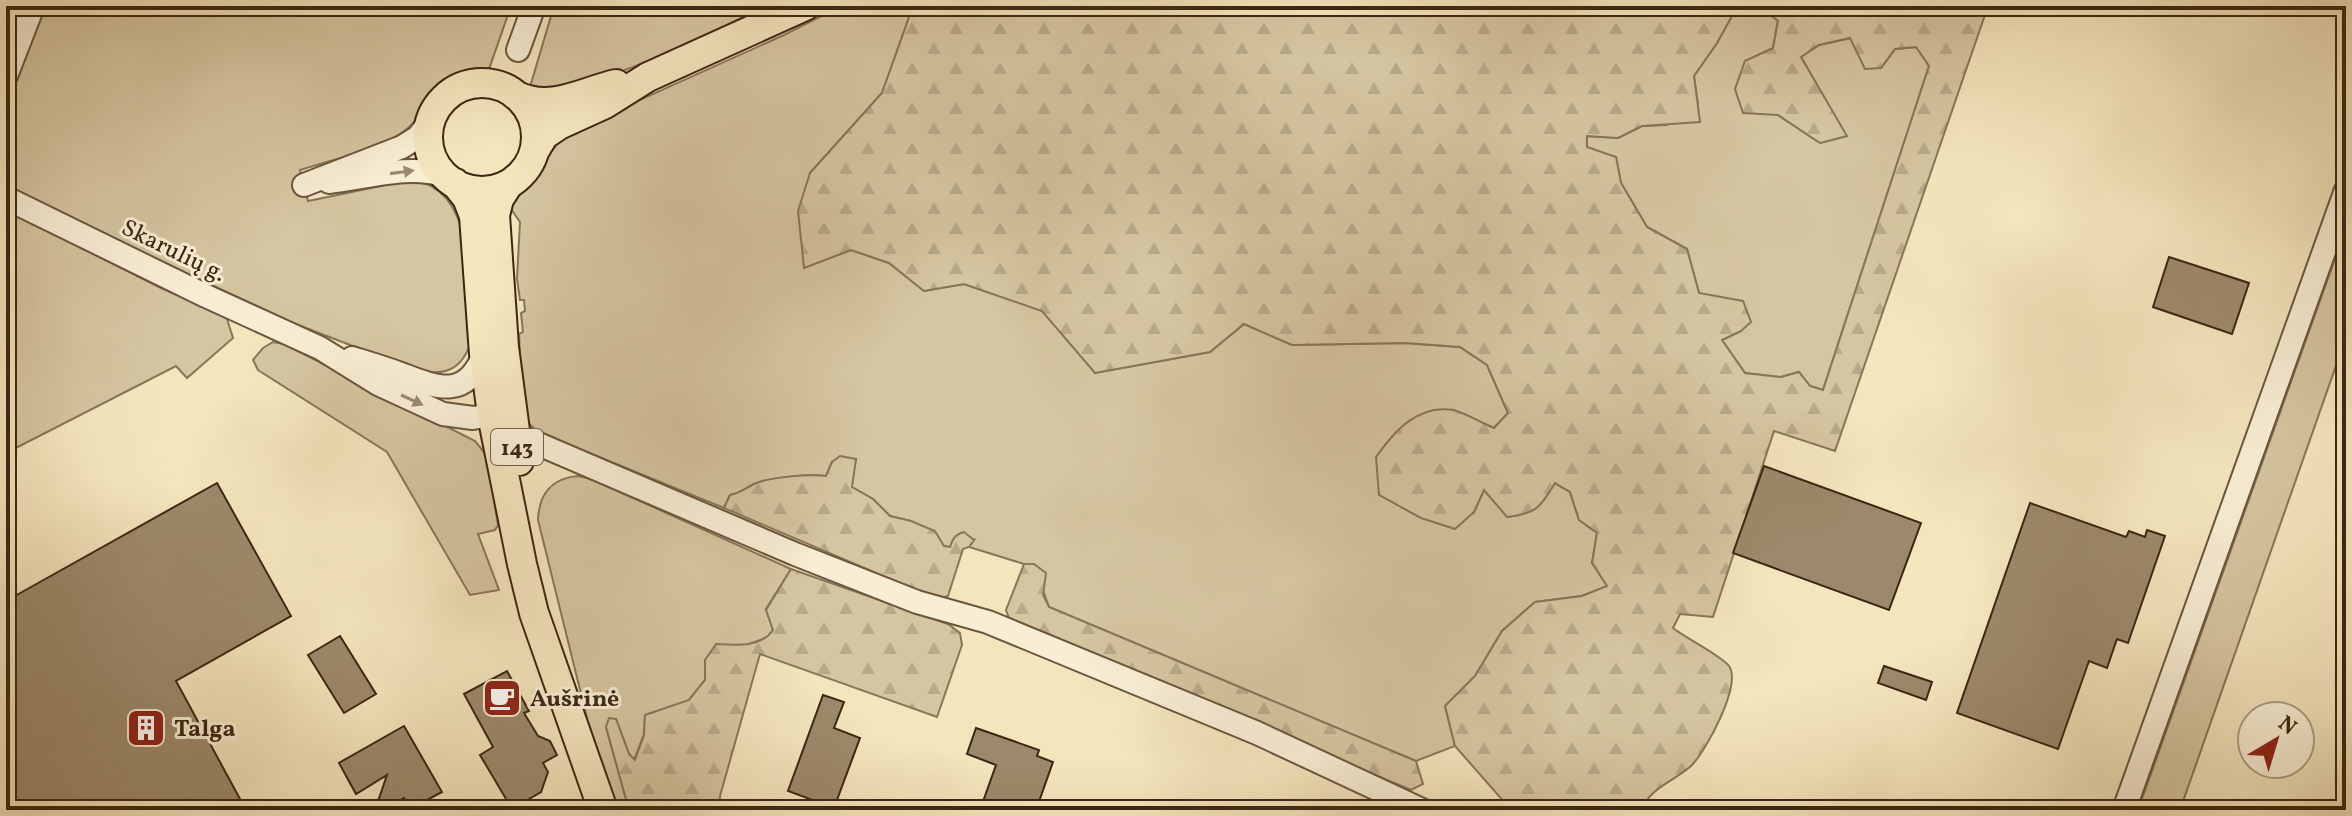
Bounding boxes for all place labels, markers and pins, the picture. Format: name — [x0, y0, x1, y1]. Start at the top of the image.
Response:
cafe icon: Aušrinė — [481, 677, 523, 719]
place label: Aušrinė — [530, 683, 619, 717]
building icon: Talga — [125, 707, 167, 749]
place label: Talga — [174, 713, 236, 747]

